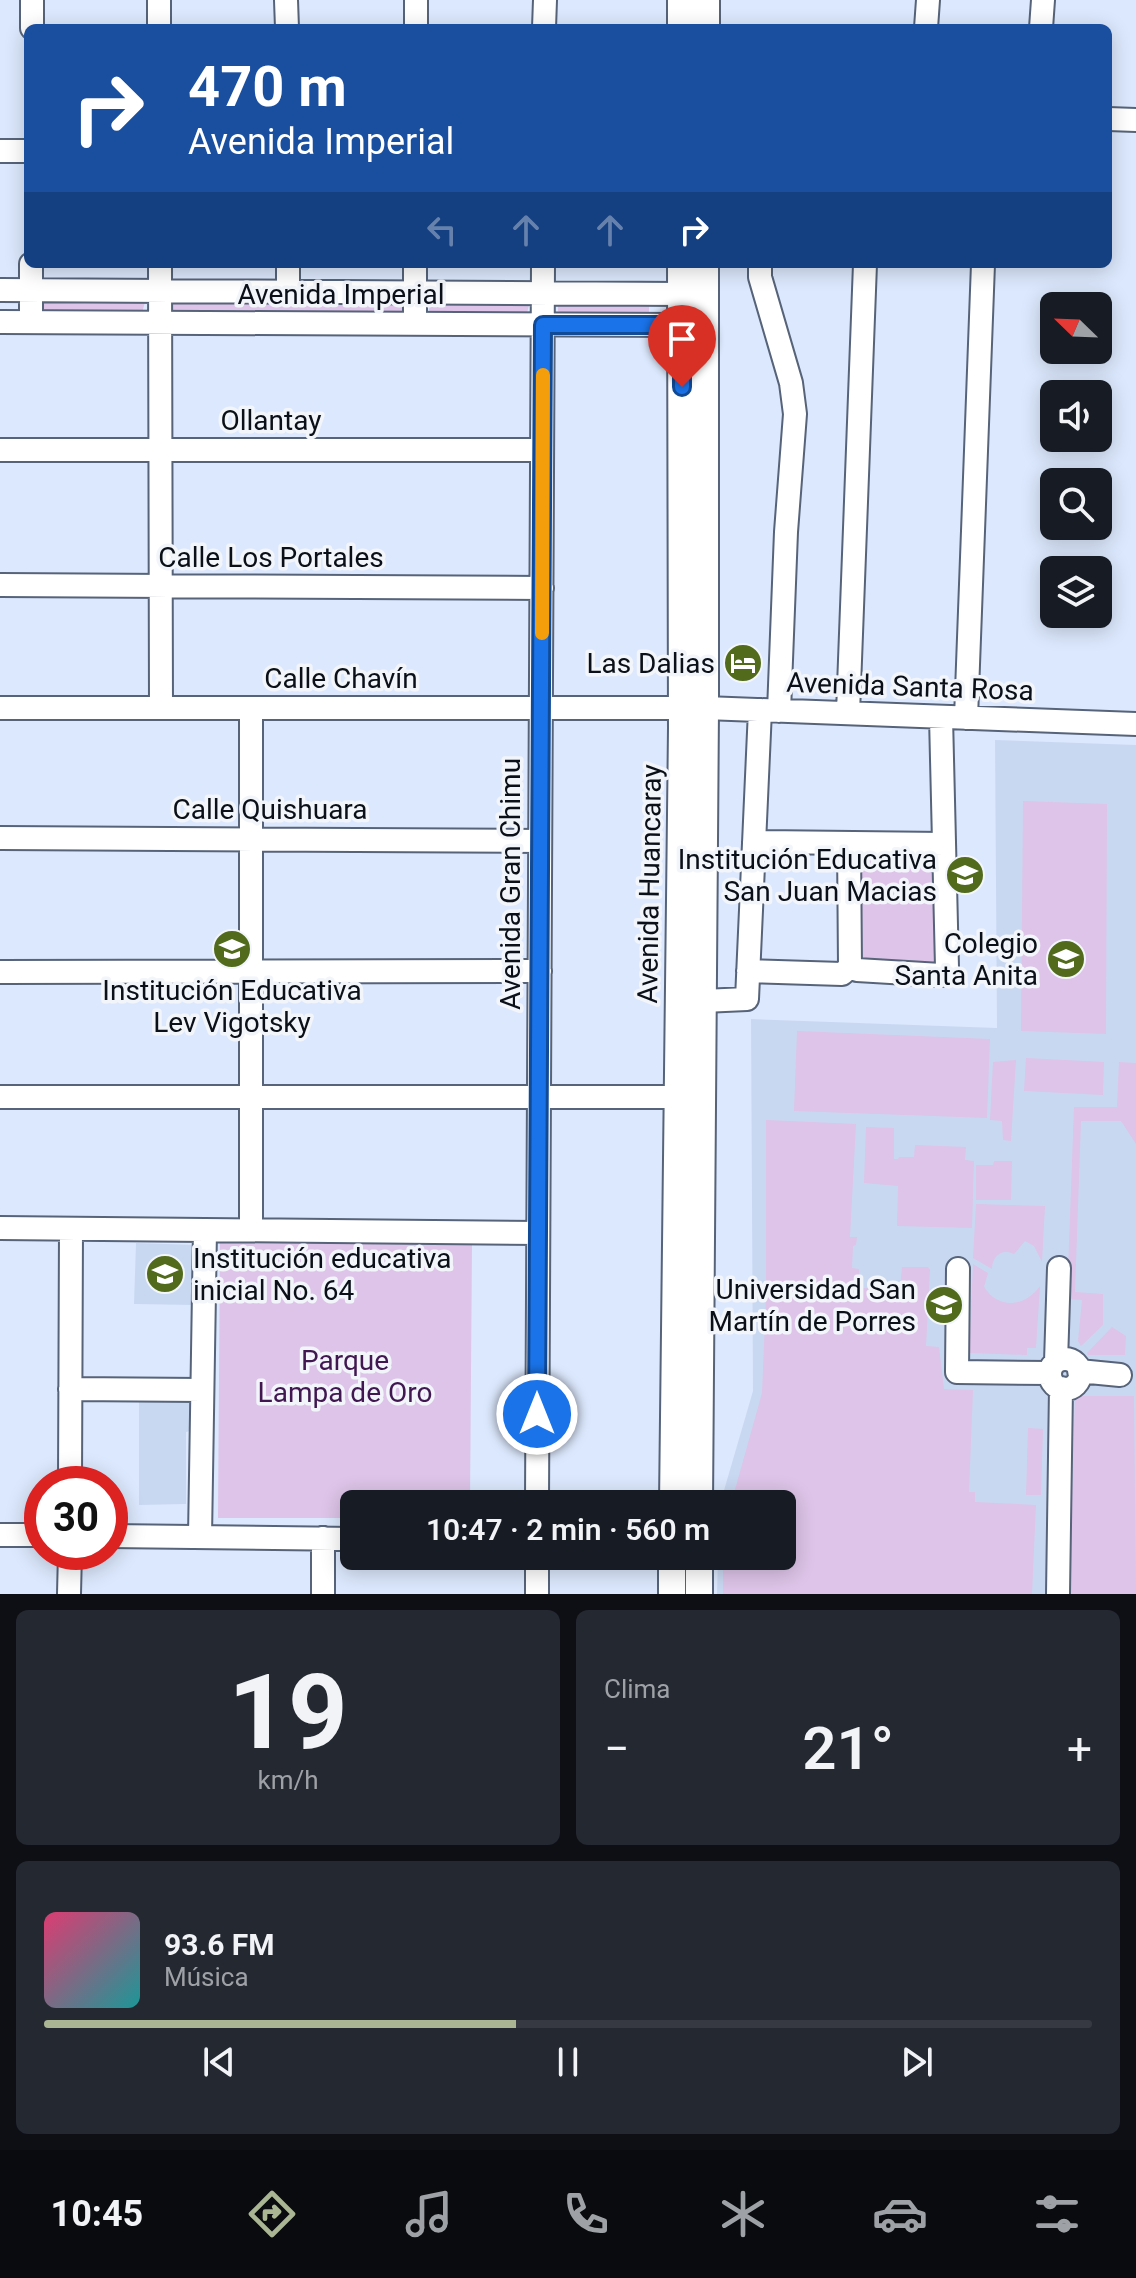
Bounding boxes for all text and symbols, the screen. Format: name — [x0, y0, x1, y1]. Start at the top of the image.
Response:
text: 470 m — [188, 54, 347, 120]
icon: right — [56, 56, 160, 160]
text: Avenida Imperial — [188, 121, 454, 163]
icon: left — [420, 208, 464, 252]
icon: ahead — [504, 208, 548, 252]
icon: ahead — [588, 208, 632, 252]
icon: right — [672, 208, 716, 252]
street label: Avenida Imperial — [237, 278, 445, 311]
north arrow — [1040, 292, 1112, 364]
map controls — [1040, 292, 1112, 628]
pin — [648, 305, 716, 387]
icon: arrive — [660, 317, 704, 361]
button: sound — [1040, 380, 1112, 452]
street label: Ollantay — [220, 404, 322, 437]
button: search — [1040, 468, 1112, 540]
street label: Calle Los Portales — [158, 541, 384, 574]
button: layers — [1040, 556, 1112, 628]
hotel icon: Las Dalias — [722, 642, 764, 684]
place label: Las Dalias — [586, 647, 715, 680]
street label: Calle Chavín — [264, 662, 418, 695]
street label: Avenida Santa Rosa — [786, 666, 1034, 707]
street label: Avenida Gran Chimu — [494, 758, 527, 1010]
street label: Avenida Huancaray — [631, 764, 668, 1004]
street label: Calle Quishuara — [172, 793, 368, 826]
place label: Institución Educativa San Juan Macias — [678, 843, 937, 908]
school or university icon: Institución Educativa San Juan Macias — [944, 854, 986, 896]
place label: Colegio Santa Anita — [894, 927, 1038, 992]
school or university icon: Institución Educativa Lev Vigotsky — [211, 928, 253, 970]
school or university icon: Colegio Santa Anita — [1045, 938, 1087, 980]
place label: Institución Educativa Lev Vigotsky — [102, 974, 362, 1039]
place label: Institución educativa inicial No. 64 — [193, 1242, 451, 1307]
school or university icon: Institución educativa inicial No. 64 — [144, 1253, 186, 1295]
place label: Universidad San Martín de Porres — [709, 1273, 916, 1338]
school or university icon: Universidad San Martín de Porres — [923, 1284, 965, 1326]
park label: Parque Lampa de Oro — [258, 1344, 432, 1409]
position arrow — [495, 1372, 579, 1456]
speed limit sign: 30 — [24, 1466, 128, 1570]
text: 10:47 · 2 min · 560 m — [426, 1512, 710, 1547]
text: 19 — [228, 1652, 348, 1773]
text: Clima — [604, 1674, 671, 1704]
text: 21° — [802, 1713, 894, 1784]
text: − — [604, 1723, 629, 1775]
text: + — [1067, 1723, 1092, 1775]
text: km/h — [257, 1765, 319, 1795]
text: 93.6 FM — [164, 1927, 275, 1962]
text: Música — [164, 1962, 249, 1992]
icon: previous — [197, 2040, 241, 2084]
icon: pause — [546, 2040, 590, 2084]
icon: next — [895, 2040, 939, 2084]
icon: directions — [244, 2186, 300, 2242]
icon: music — [401, 2186, 457, 2242]
icon: phone — [558, 2186, 614, 2242]
icon: climate — [715, 2186, 771, 2242]
icon: car — [872, 2186, 928, 2242]
icon: filters — [1029, 2186, 1085, 2242]
text: 10:45 — [51, 2193, 143, 2235]

